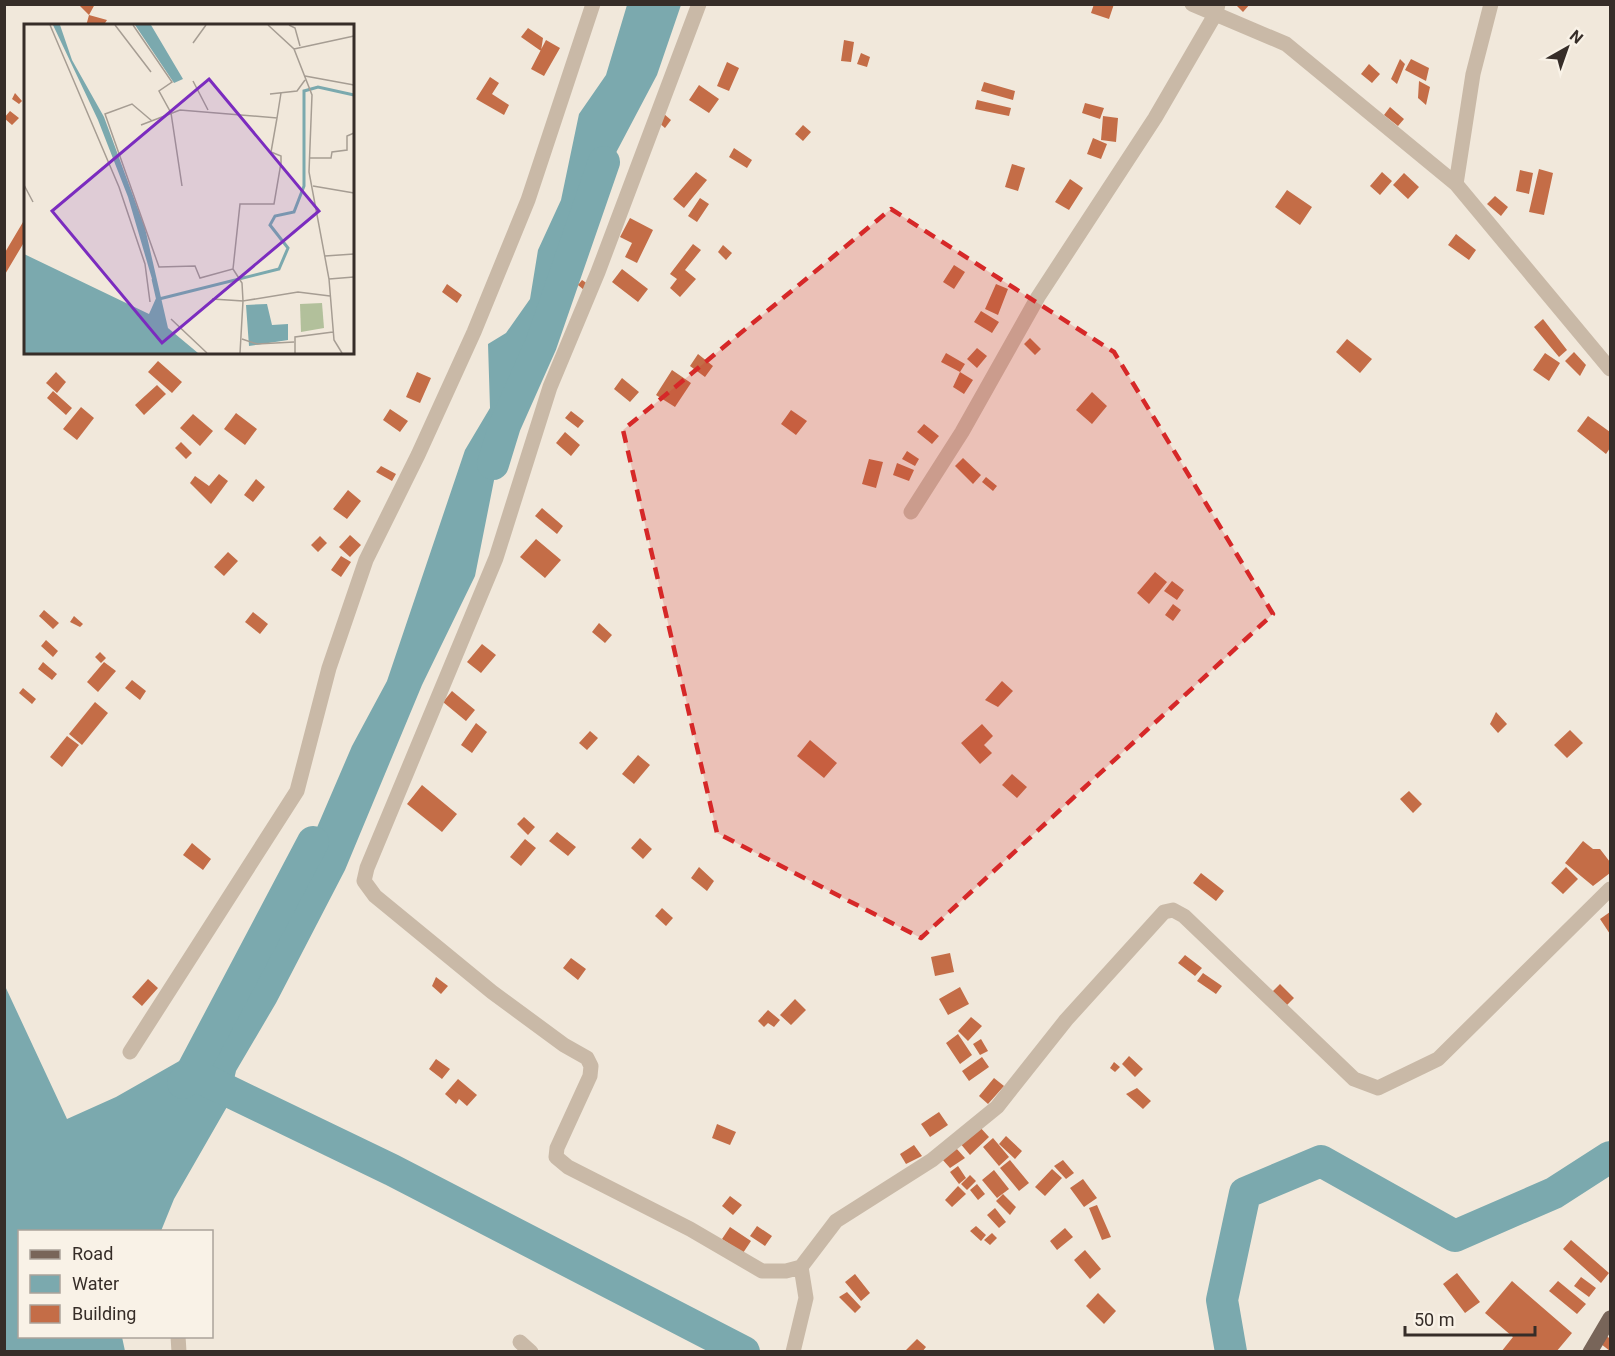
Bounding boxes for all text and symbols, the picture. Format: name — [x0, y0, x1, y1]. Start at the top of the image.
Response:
north arrow — [1537, 18, 1597, 78]
inset map — [24, 24, 354, 354]
text: N — [1566, 26, 1587, 48]
legend — [18, 1230, 213, 1338]
text: Road — [72, 1243, 113, 1264]
text: Water — [72, 1273, 119, 1294]
scale bar — [1405, 1299, 1536, 1337]
text: Building — [72, 1303, 136, 1324]
text: 50 m — [1414, 1309, 1454, 1330]

